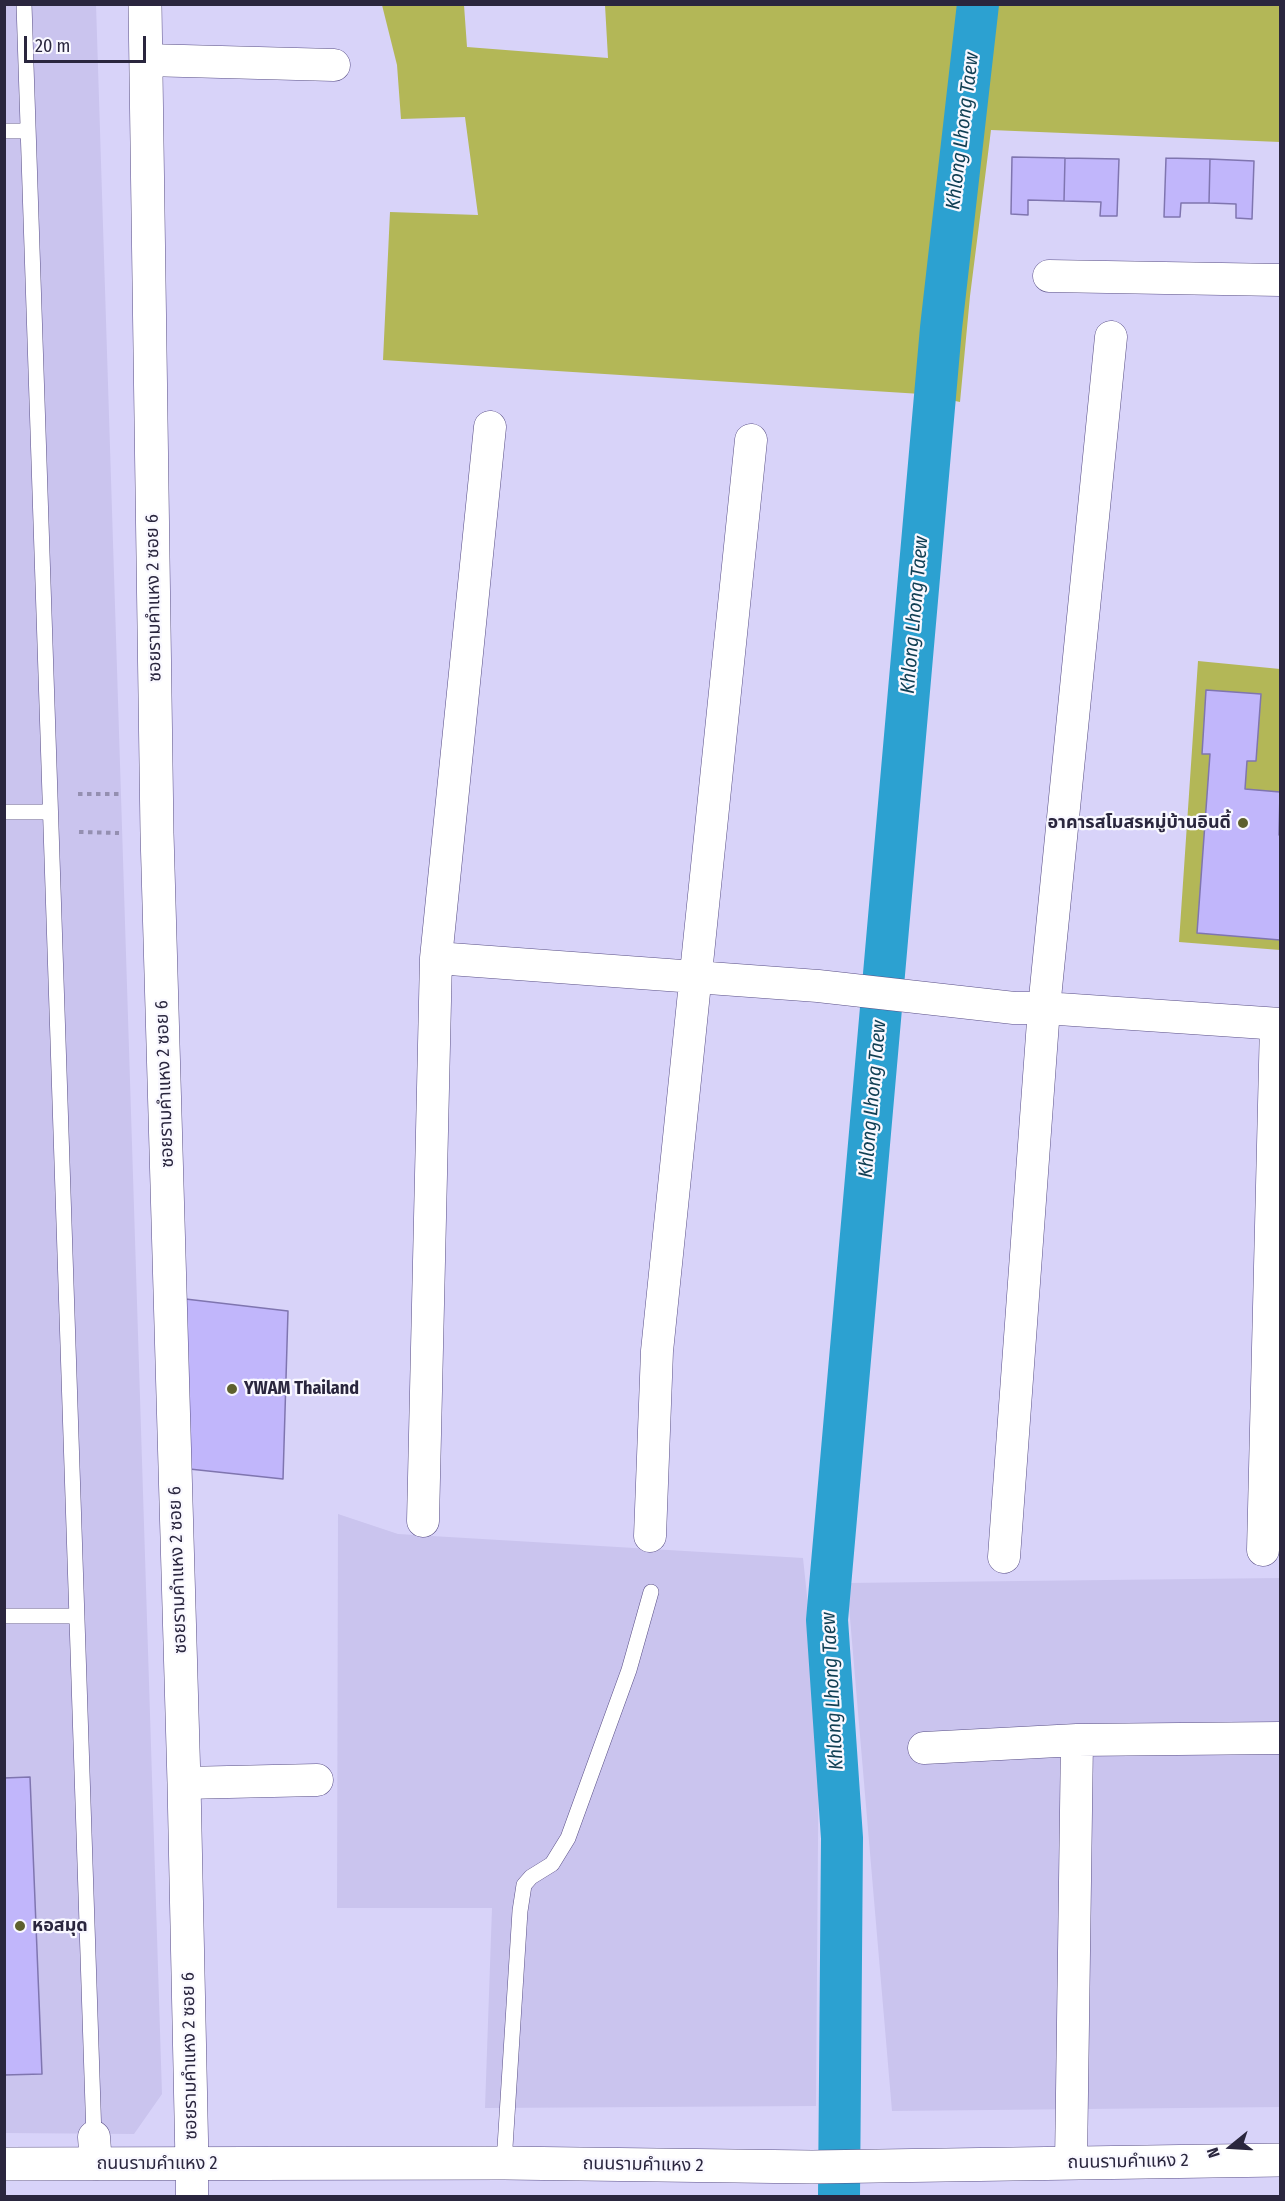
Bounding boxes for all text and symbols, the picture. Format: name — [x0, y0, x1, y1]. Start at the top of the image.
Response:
scale bar — [27, 24, 148, 62]
text: 20 m — [35, 35, 70, 57]
water label: Khlong Lhong Taew — [941, 51, 985, 211]
street label: ซอยรามคำแหง 2 ซอย 6 — [142, 514, 166, 682]
water label: Khlong Lhong Taew — [896, 535, 934, 695]
place label: อาคารสโมสรหมู่บ้านอินดี้ — [1047, 812, 1231, 834]
marker: อาคารสโมสรหมู่บ้านอินดี้ — [1236, 816, 1250, 830]
street label: ซอยรามคำแหง 2 ซอย 6 — [151, 1000, 179, 1168]
water label: Khlong Lhong Taew — [854, 1019, 892, 1179]
place label: YWAM Thailand — [244, 1378, 359, 1400]
marker: YWAM Thailand — [225, 1382, 239, 1396]
street label: ซอยรามคำแหง 2 ซอย 6 — [164, 1486, 192, 1654]
water label: Khlong Lhong Taew — [817, 1611, 849, 1771]
place label: หอสมุด — [32, 1915, 88, 1937]
marker: หอสมุด — [13, 1919, 27, 1933]
street label: ซอยรามคำแหง 2 ซอย 6 — [178, 1972, 202, 2140]
north arrow — [1201, 2117, 1261, 2177]
text: N — [1203, 2145, 1224, 2160]
street label: ถนนรามคำแหง 2 — [1067, 2150, 1189, 2174]
street label: ถนนรามคำแหง 2 — [96, 2153, 218, 2175]
street label: ถนนรามคำแหง 2 — [582, 2153, 704, 2177]

